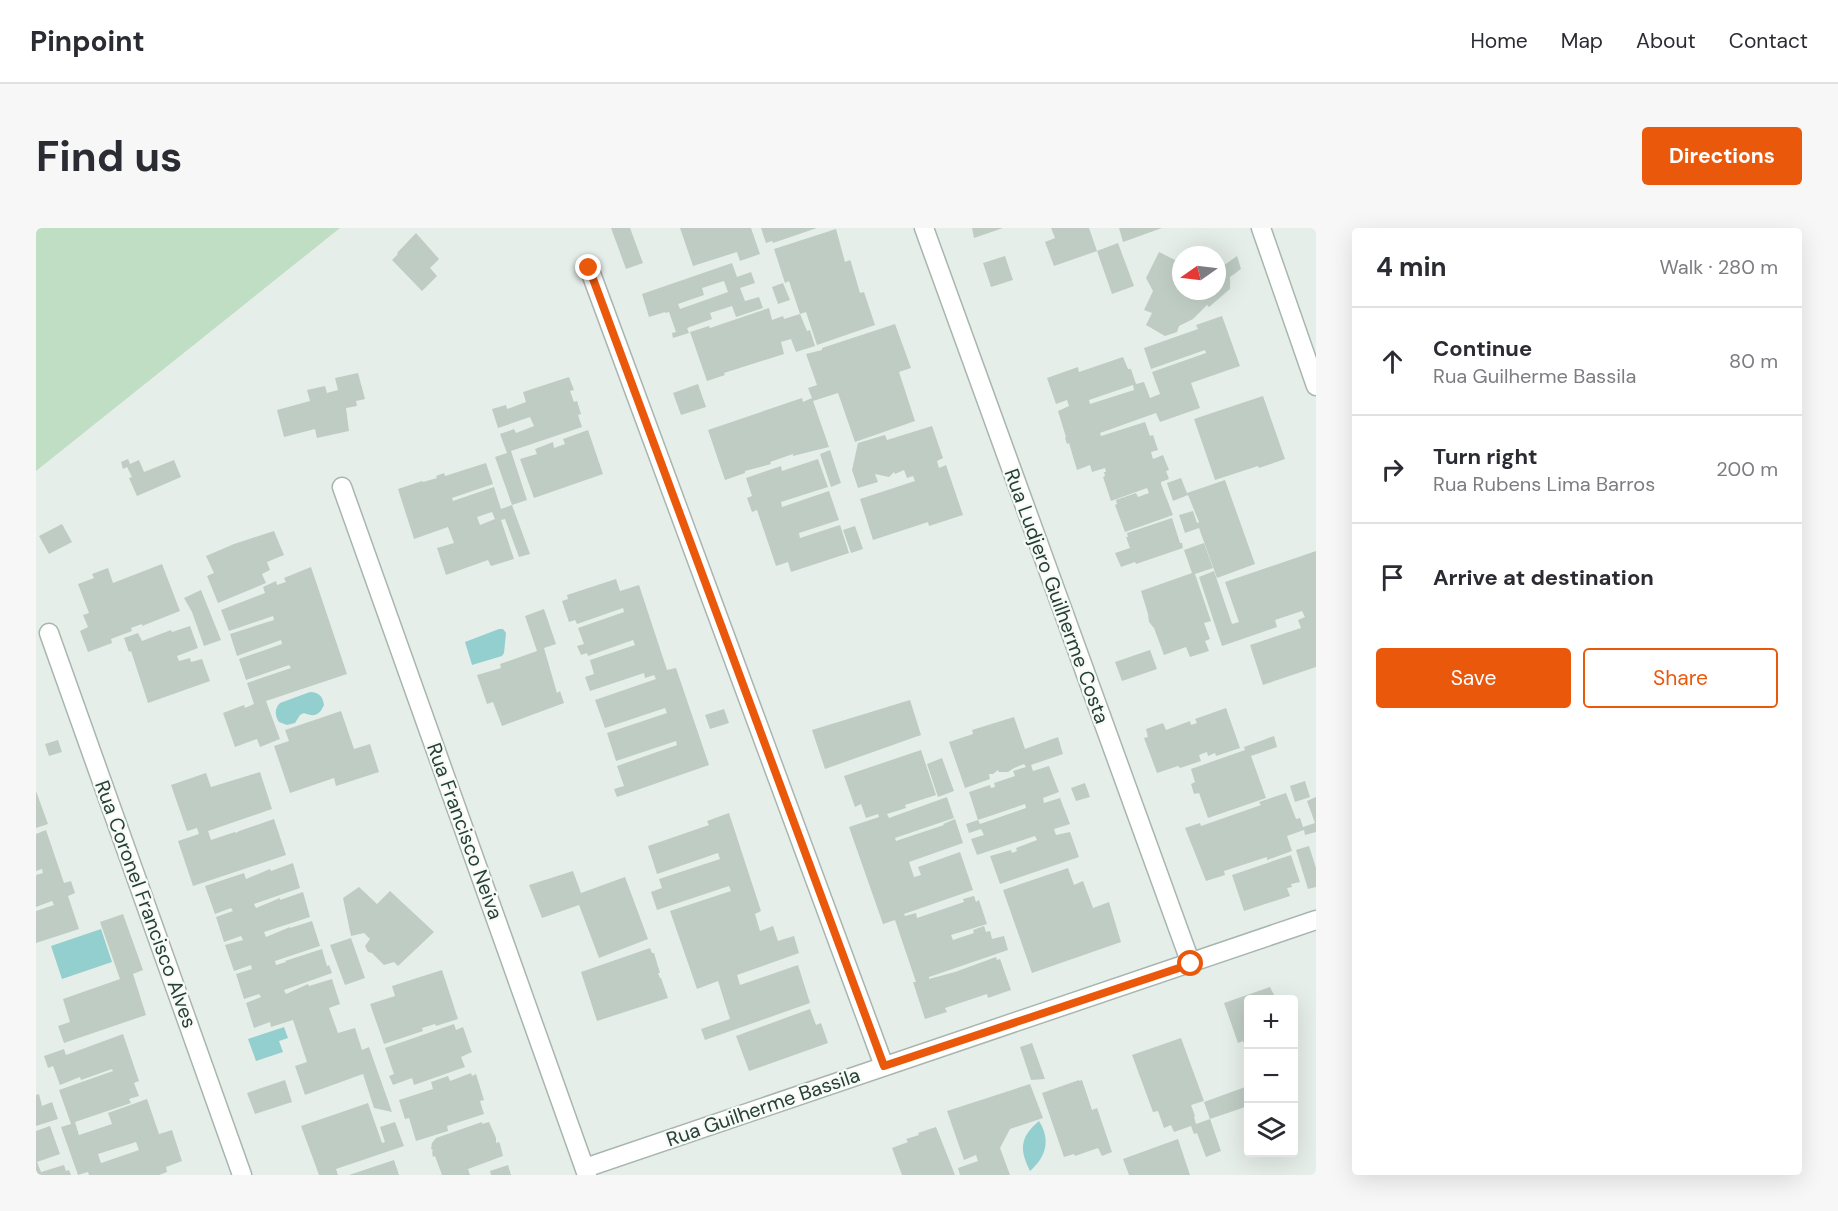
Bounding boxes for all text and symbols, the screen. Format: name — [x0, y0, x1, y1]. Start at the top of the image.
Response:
text: Pinpoint — [30, 23, 145, 60]
text: Home — [1470, 27, 1528, 55]
text: Map — [1561, 27, 1603, 55]
text: About — [1636, 27, 1696, 55]
text: Contact — [1729, 27, 1808, 55]
button: Directions — [1642, 127, 1802, 185]
text: Find us — [36, 129, 182, 184]
north arrow — [1172, 246, 1226, 300]
text: 4 min — [1376, 250, 1447, 284]
route end — [575, 254, 601, 280]
text: Walk · 280 m — [1659, 254, 1778, 280]
text: Continue — [1433, 334, 1532, 363]
icon: ahead — [1376, 345, 1409, 378]
text: 80 m — [1729, 348, 1778, 374]
text: Rua Guilherme Bassila — [1433, 363, 1636, 389]
text: Turn right — [1433, 442, 1538, 471]
icon: right — [1376, 453, 1409, 486]
text: 200 m — [1716, 456, 1778, 482]
street label: Rua Ludjero Guilherme Costa — [999, 465, 1115, 727]
text: Rua Rubens Lima Barros — [1433, 471, 1655, 497]
icon: arrive — [1376, 561, 1409, 594]
text: Arrive at destination — [1433, 563, 1654, 592]
button: Save — [1376, 648, 1571, 708]
button: Share — [1583, 648, 1778, 708]
street label: Rua Francisco Neiva — [421, 739, 509, 923]
street label: Rua Coronel Francisco Alves — [89, 777, 203, 1031]
route start — [1177, 950, 1203, 976]
map controls — [1244, 995, 1298, 1157]
button: + — [1244, 995, 1298, 1049]
button: − — [1244, 1049, 1298, 1103]
street label: Rua Guilherme Bassila — [663, 1062, 863, 1152]
button: layers — [1244, 1103, 1298, 1157]

